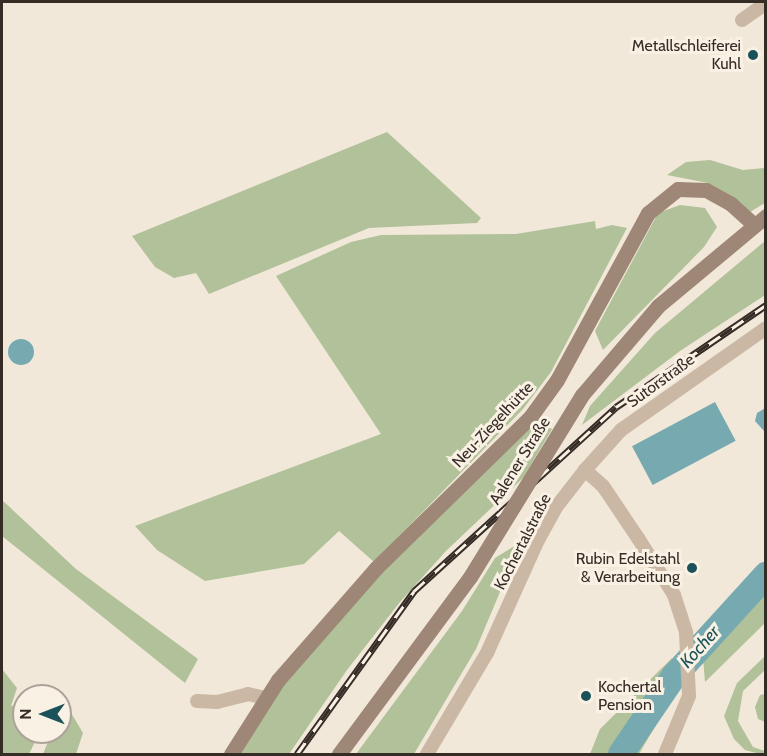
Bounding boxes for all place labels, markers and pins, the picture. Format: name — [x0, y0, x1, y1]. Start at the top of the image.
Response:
place label: Metallschleiferei Kuhl — [632, 36, 741, 74]
marker: Metallschleiferei Kuhl — [746, 48, 760, 62]
place label: Rubin Edelstahl & Verarbeitung — [576, 549, 680, 587]
marker: Rubin Edelstahl & Verarbeitung — [685, 561, 699, 575]
place label: Kochertal Pension — [598, 677, 661, 715]
marker: Kochertal Pension — [579, 689, 593, 703]

